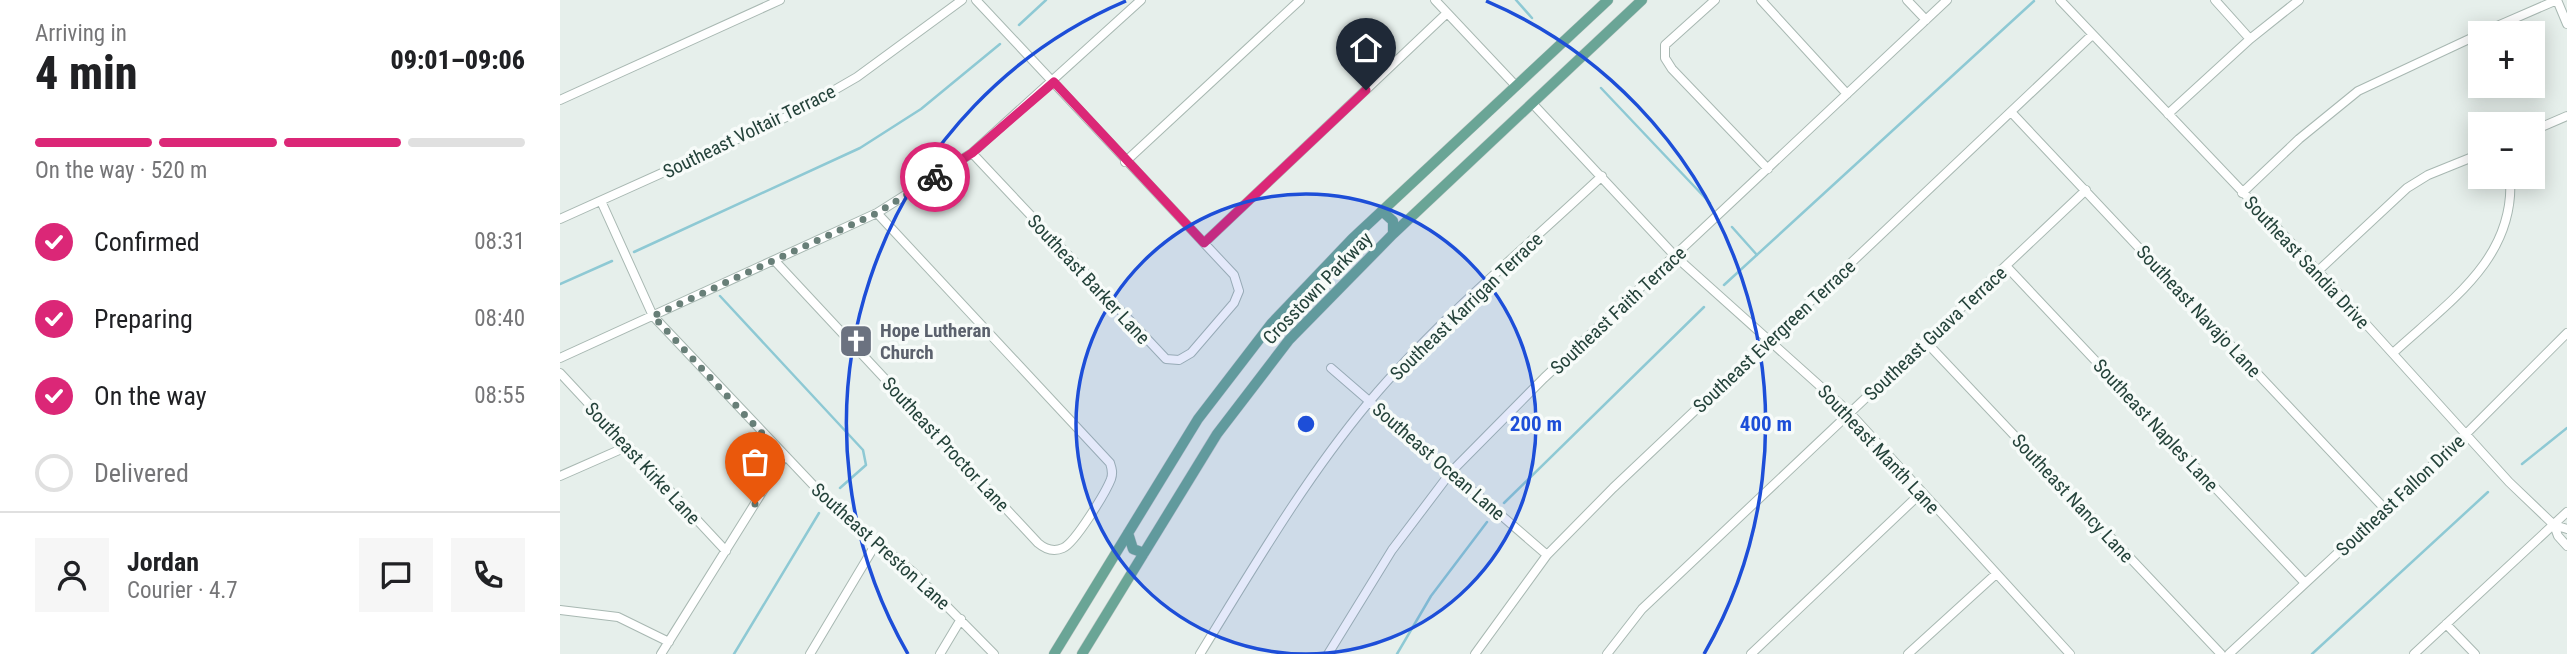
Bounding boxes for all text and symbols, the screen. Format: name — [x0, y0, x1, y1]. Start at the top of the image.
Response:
pin — [1336, 18, 1396, 90]
text: Arriving in — [35, 20, 127, 47]
map controls — [2468, 21, 2545, 189]
button: + — [2468, 21, 2545, 98]
icon: home — [1347, 29, 1385, 67]
text: 09:01–09:06 — [391, 45, 525, 75]
text: 4 min — [35, 46, 138, 100]
street label: Southeast Voltair Terrace — [659, 80, 839, 183]
button: − — [2468, 112, 2545, 189]
courier — [900, 142, 970, 212]
text: On the way · 520 m — [35, 157, 207, 184]
icon: bike — [916, 158, 954, 196]
street label: Southeast Sandia Drive — [2239, 191, 2374, 334]
street label: Southeast Barker Lane — [1023, 210, 1155, 349]
icon: check — [35, 223, 73, 261]
text: Confirmed — [94, 227, 200, 257]
street label: Crosstown Parkway — [1258, 227, 1377, 349]
text: 08:31 — [474, 228, 525, 255]
street label: Southeast Karrigan Terrace — [1385, 228, 1547, 385]
street label: Southeast Navajo Lane — [2131, 241, 2266, 382]
street label: Southeast Faith Terrace — [1546, 242, 1691, 379]
street label: Southeast Evergreen Terrace — [1688, 255, 1860, 418]
street label: Southeast Guava Terrace — [1859, 261, 2011, 405]
icon: check — [35, 300, 73, 338]
text: Preparing — [94, 304, 193, 334]
text: 08:40 — [474, 305, 525, 332]
place label: Hope Lutheran Church — [880, 319, 991, 364]
church icon: Hope Lutheran Church — [837, 322, 875, 360]
street label: Southeast Naples Lane — [2088, 354, 2223, 496]
street label: Southeast Proctor Lane — [877, 372, 1014, 517]
icon: check — [35, 377, 73, 415]
street label: Southeast Manth Lane — [1813, 380, 1944, 519]
text: On the way — [94, 381, 207, 411]
text: 08:55 — [474, 382, 525, 409]
street label: Southeast Kirke Lane — [580, 398, 705, 529]
street label: Southeast Ocean Lane — [1368, 398, 1510, 525]
centre of rings — [1294, 412, 1318, 436]
text: 200 m — [1510, 412, 1562, 436]
text: 400 m — [1740, 412, 1792, 436]
street label: Southeast Nancy Lane — [2007, 429, 2138, 567]
street label: Southeast Fallon Drive — [2331, 430, 2470, 561]
pin — [725, 432, 785, 504]
icon: bag — [736, 443, 774, 481]
text: Delivered — [94, 458, 189, 488]
street label: Southeast Preston Lane — [807, 478, 955, 615]
button: person — [35, 538, 109, 612]
button: chat — [359, 538, 433, 612]
button: phone — [451, 538, 525, 612]
text: Jordan — [127, 547, 199, 577]
text: Courier · 4.7 — [127, 577, 238, 604]

